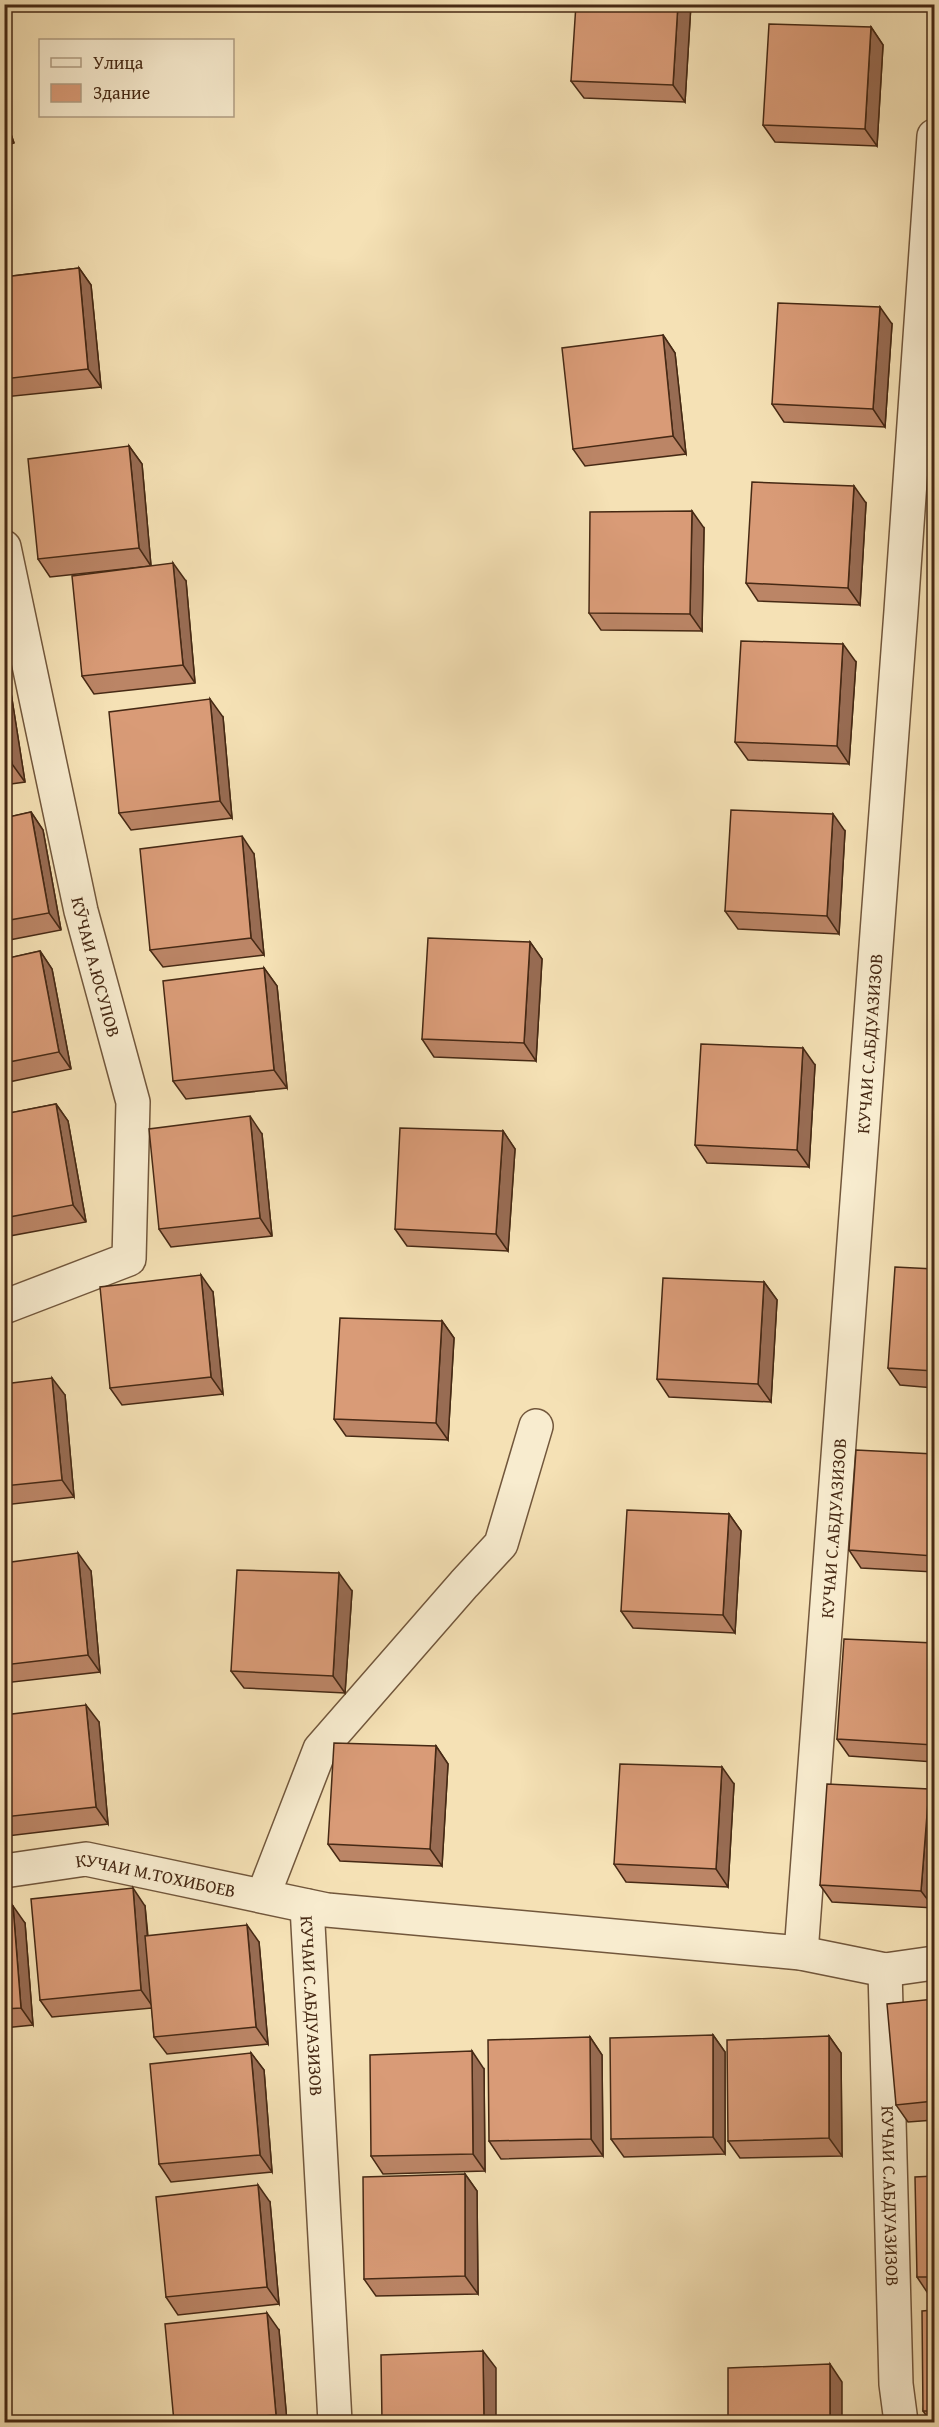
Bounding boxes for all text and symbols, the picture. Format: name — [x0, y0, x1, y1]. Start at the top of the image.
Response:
legend — [39, 39, 234, 117]
text: Улица — [93, 49, 144, 76]
text: Здание — [93, 79, 150, 106]
street label: КӮЧАИ А.ЮСУПОВ — [65, 894, 128, 1040]
street label: КУЧАИ С.АБДУАЗИЗОВ — [849, 952, 889, 1135]
street label: КУЧАИ С.АБДУАЗИЗОВ — [812, 1437, 853, 1619]
street label: КУЧАИ М.ТОХИБОЕВ — [74, 1846, 238, 1904]
street label: КУЧАИ С.АБДУАЗИЗОВ — [294, 1915, 331, 2097]
street label: КУЧАИ С.АБДУАЗИЗОВ — [875, 2105, 907, 2287]

